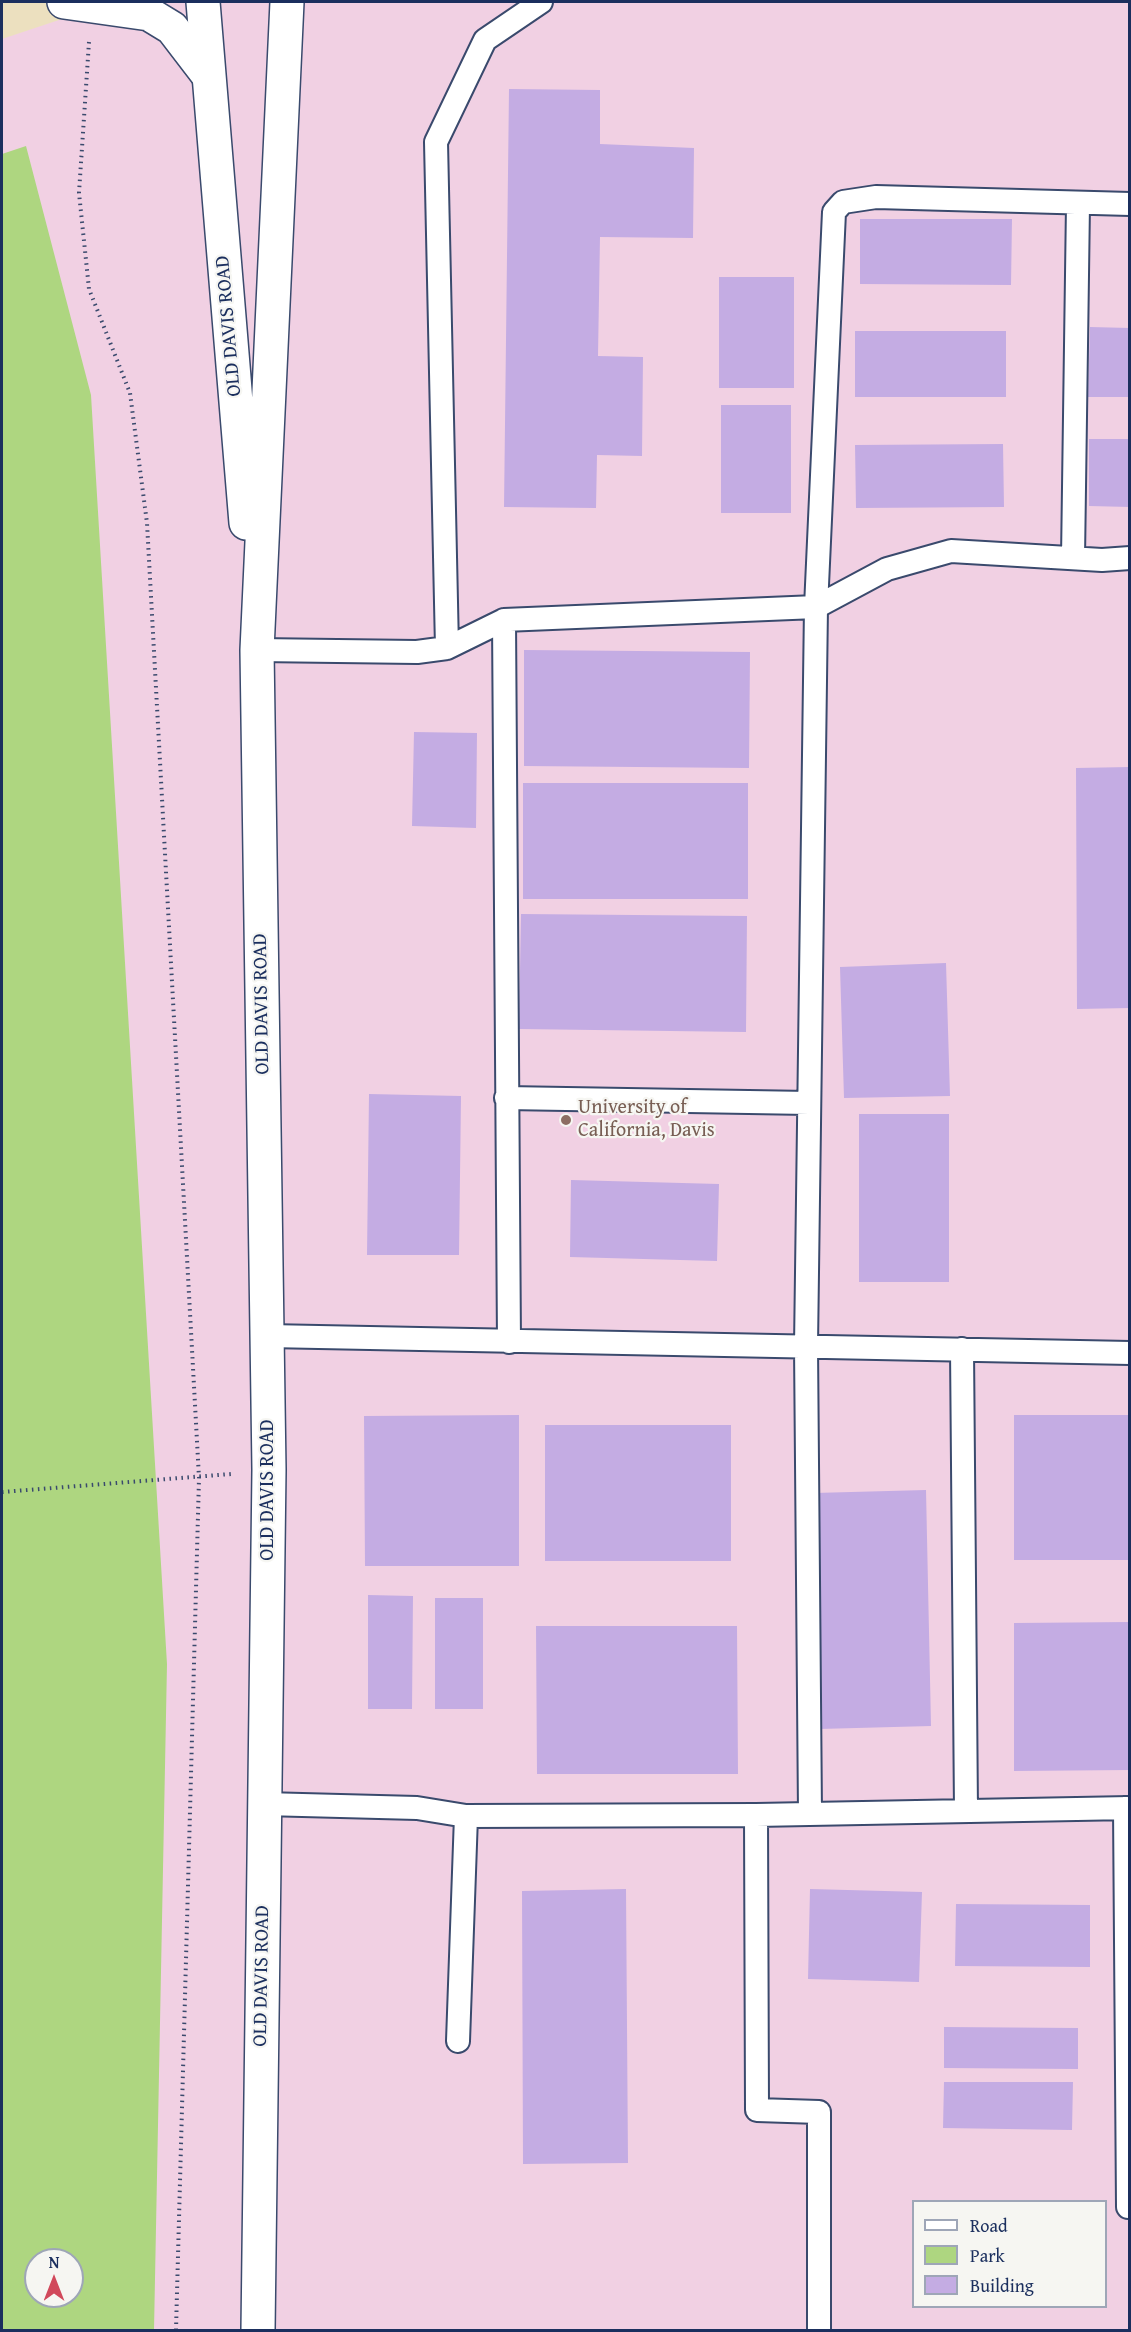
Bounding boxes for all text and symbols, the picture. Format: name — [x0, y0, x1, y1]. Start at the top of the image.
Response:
street label: OLD DAVIS ROAD — [211, 255, 247, 397]
street label: OLD DAVIS ROAD — [249, 933, 275, 1075]
place label: University of California, Davis — [578, 1096, 715, 1143]
marker: University of California, Davis — [559, 1113, 573, 1127]
street label: OLD DAVIS ROAD — [256, 1419, 280, 1561]
street label: OLD DAVIS ROAD — [249, 1905, 275, 2047]
legend — [912, 2200, 1107, 2308]
text: Road — [970, 2212, 1008, 2239]
text: Park — [970, 2242, 1005, 2269]
north arrow — [24, 2248, 84, 2308]
text: N — [49, 2250, 59, 2274]
text: Building — [970, 2272, 1034, 2299]

